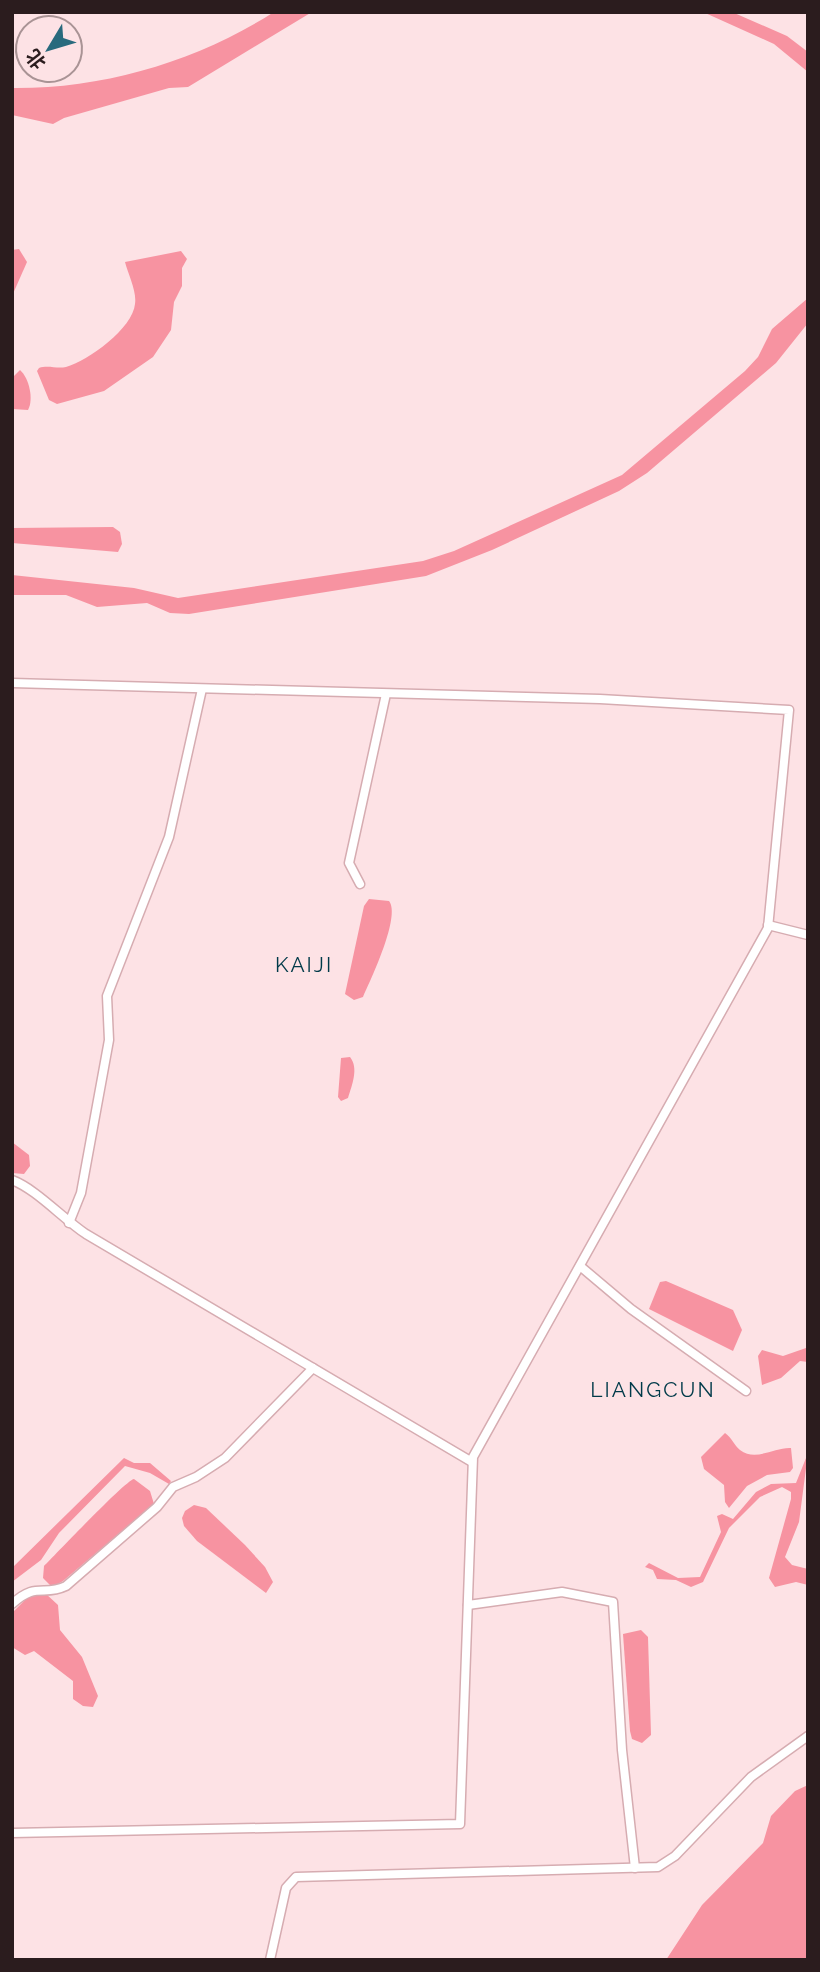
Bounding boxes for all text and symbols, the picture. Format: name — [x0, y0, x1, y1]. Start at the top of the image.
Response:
north arrow — [14, 14, 84, 84]
text: 北 — [21, 45, 50, 74]
district label: KAIJI — [275, 952, 333, 977]
district label: LIANGCUN — [590, 1377, 716, 1402]

